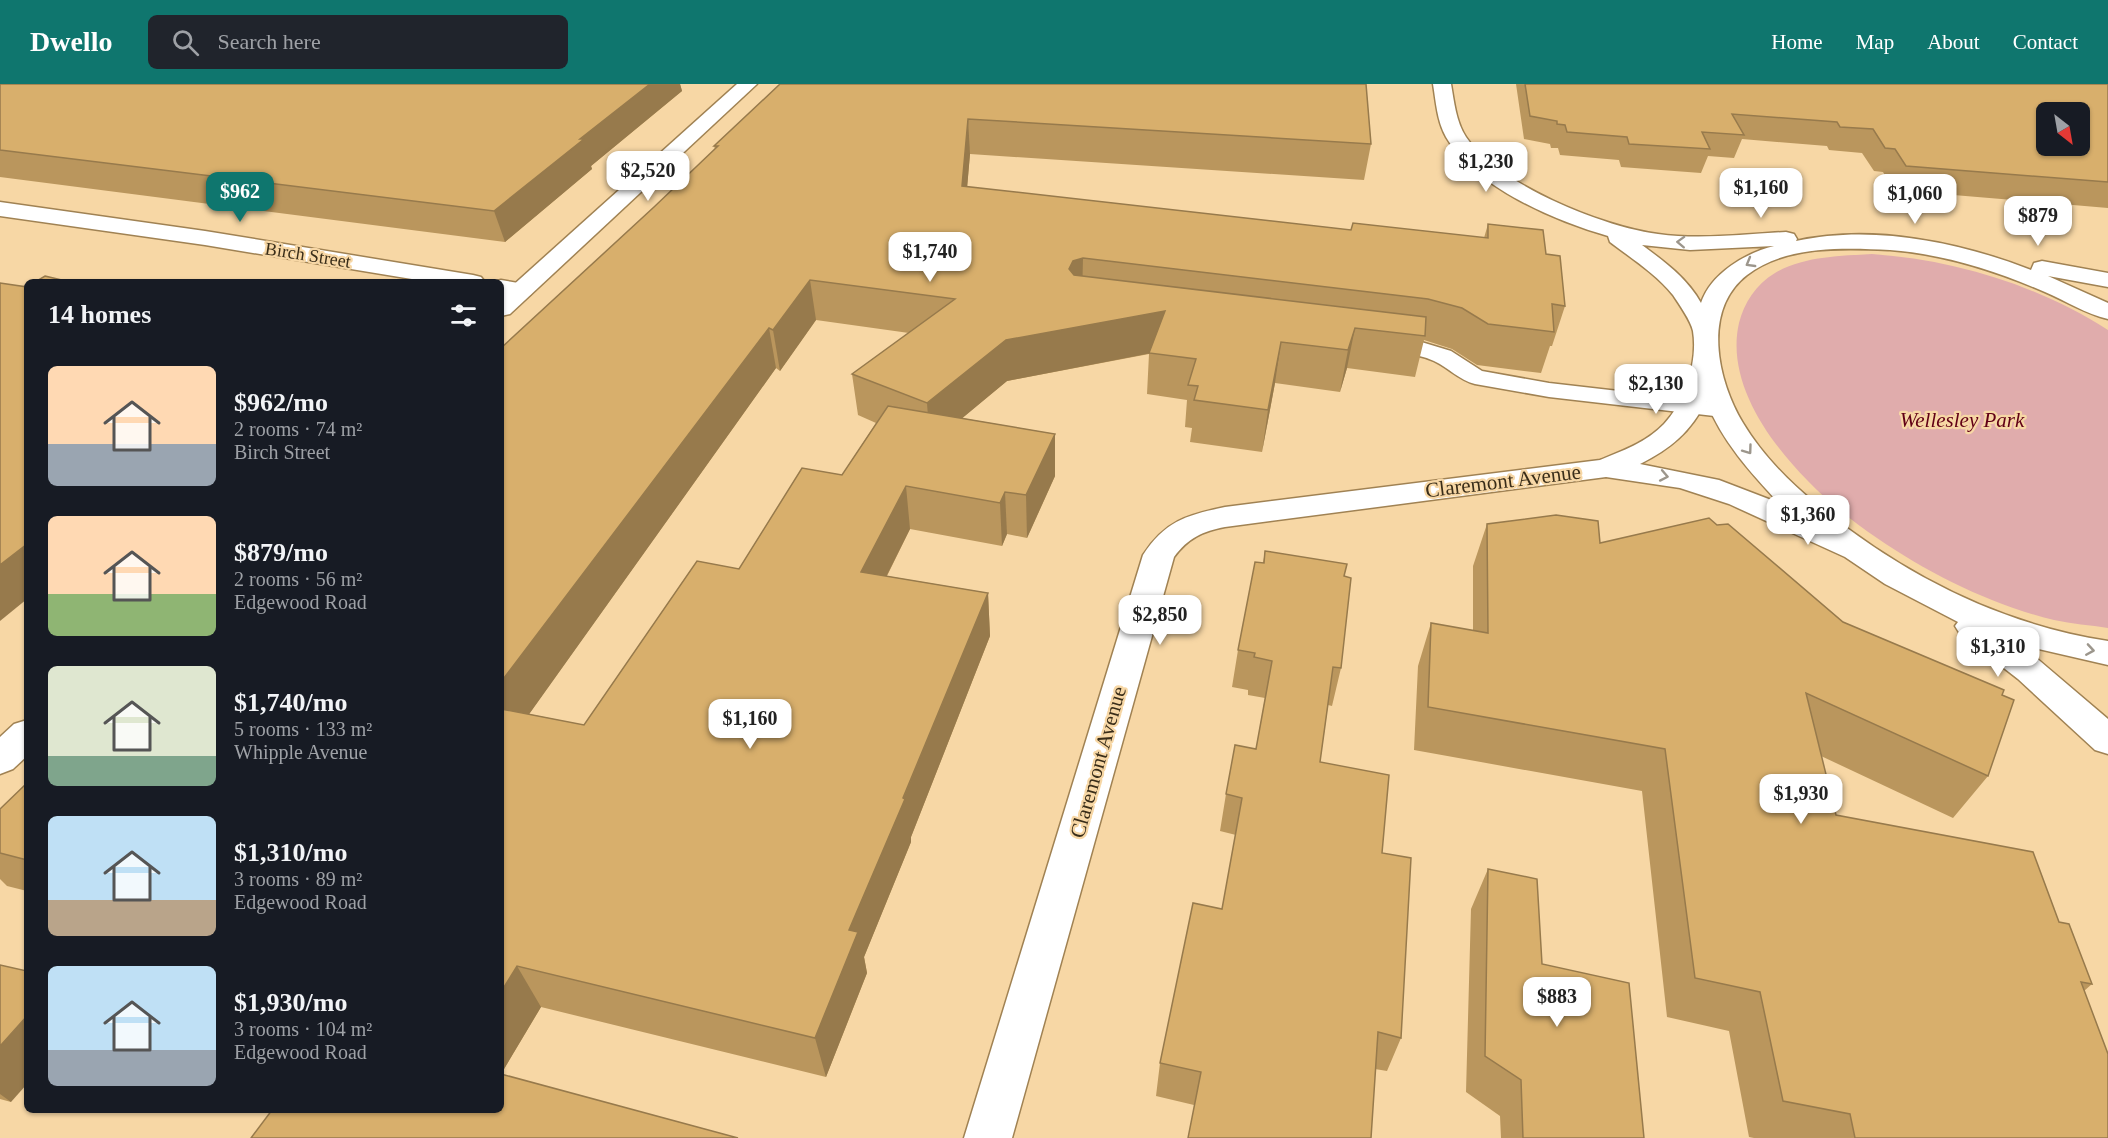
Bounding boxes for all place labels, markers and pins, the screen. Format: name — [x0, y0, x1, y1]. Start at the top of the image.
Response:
pin: $1,230 — [1437, 142, 1535, 193]
pin: $2,520 — [599, 151, 697, 202]
pin: $1,160 — [1712, 168, 1810, 219]
pin: $962 — [204, 172, 276, 223]
pin: $1,060 — [1866, 174, 1964, 225]
pin: $879 — [2002, 196, 2074, 247]
pin: $1,740 — [881, 232, 979, 283]
pin: $2,130 — [1607, 364, 1705, 415]
pin: $1,360 — [1759, 495, 1857, 546]
pin: $2,850 — [1111, 595, 1209, 646]
pin: $1,310 — [1949, 627, 2047, 678]
pin: $1,160 — [701, 699, 799, 750]
pin: $1,930 — [1752, 774, 1850, 825]
pin: $883 — [1521, 977, 1593, 1028]

